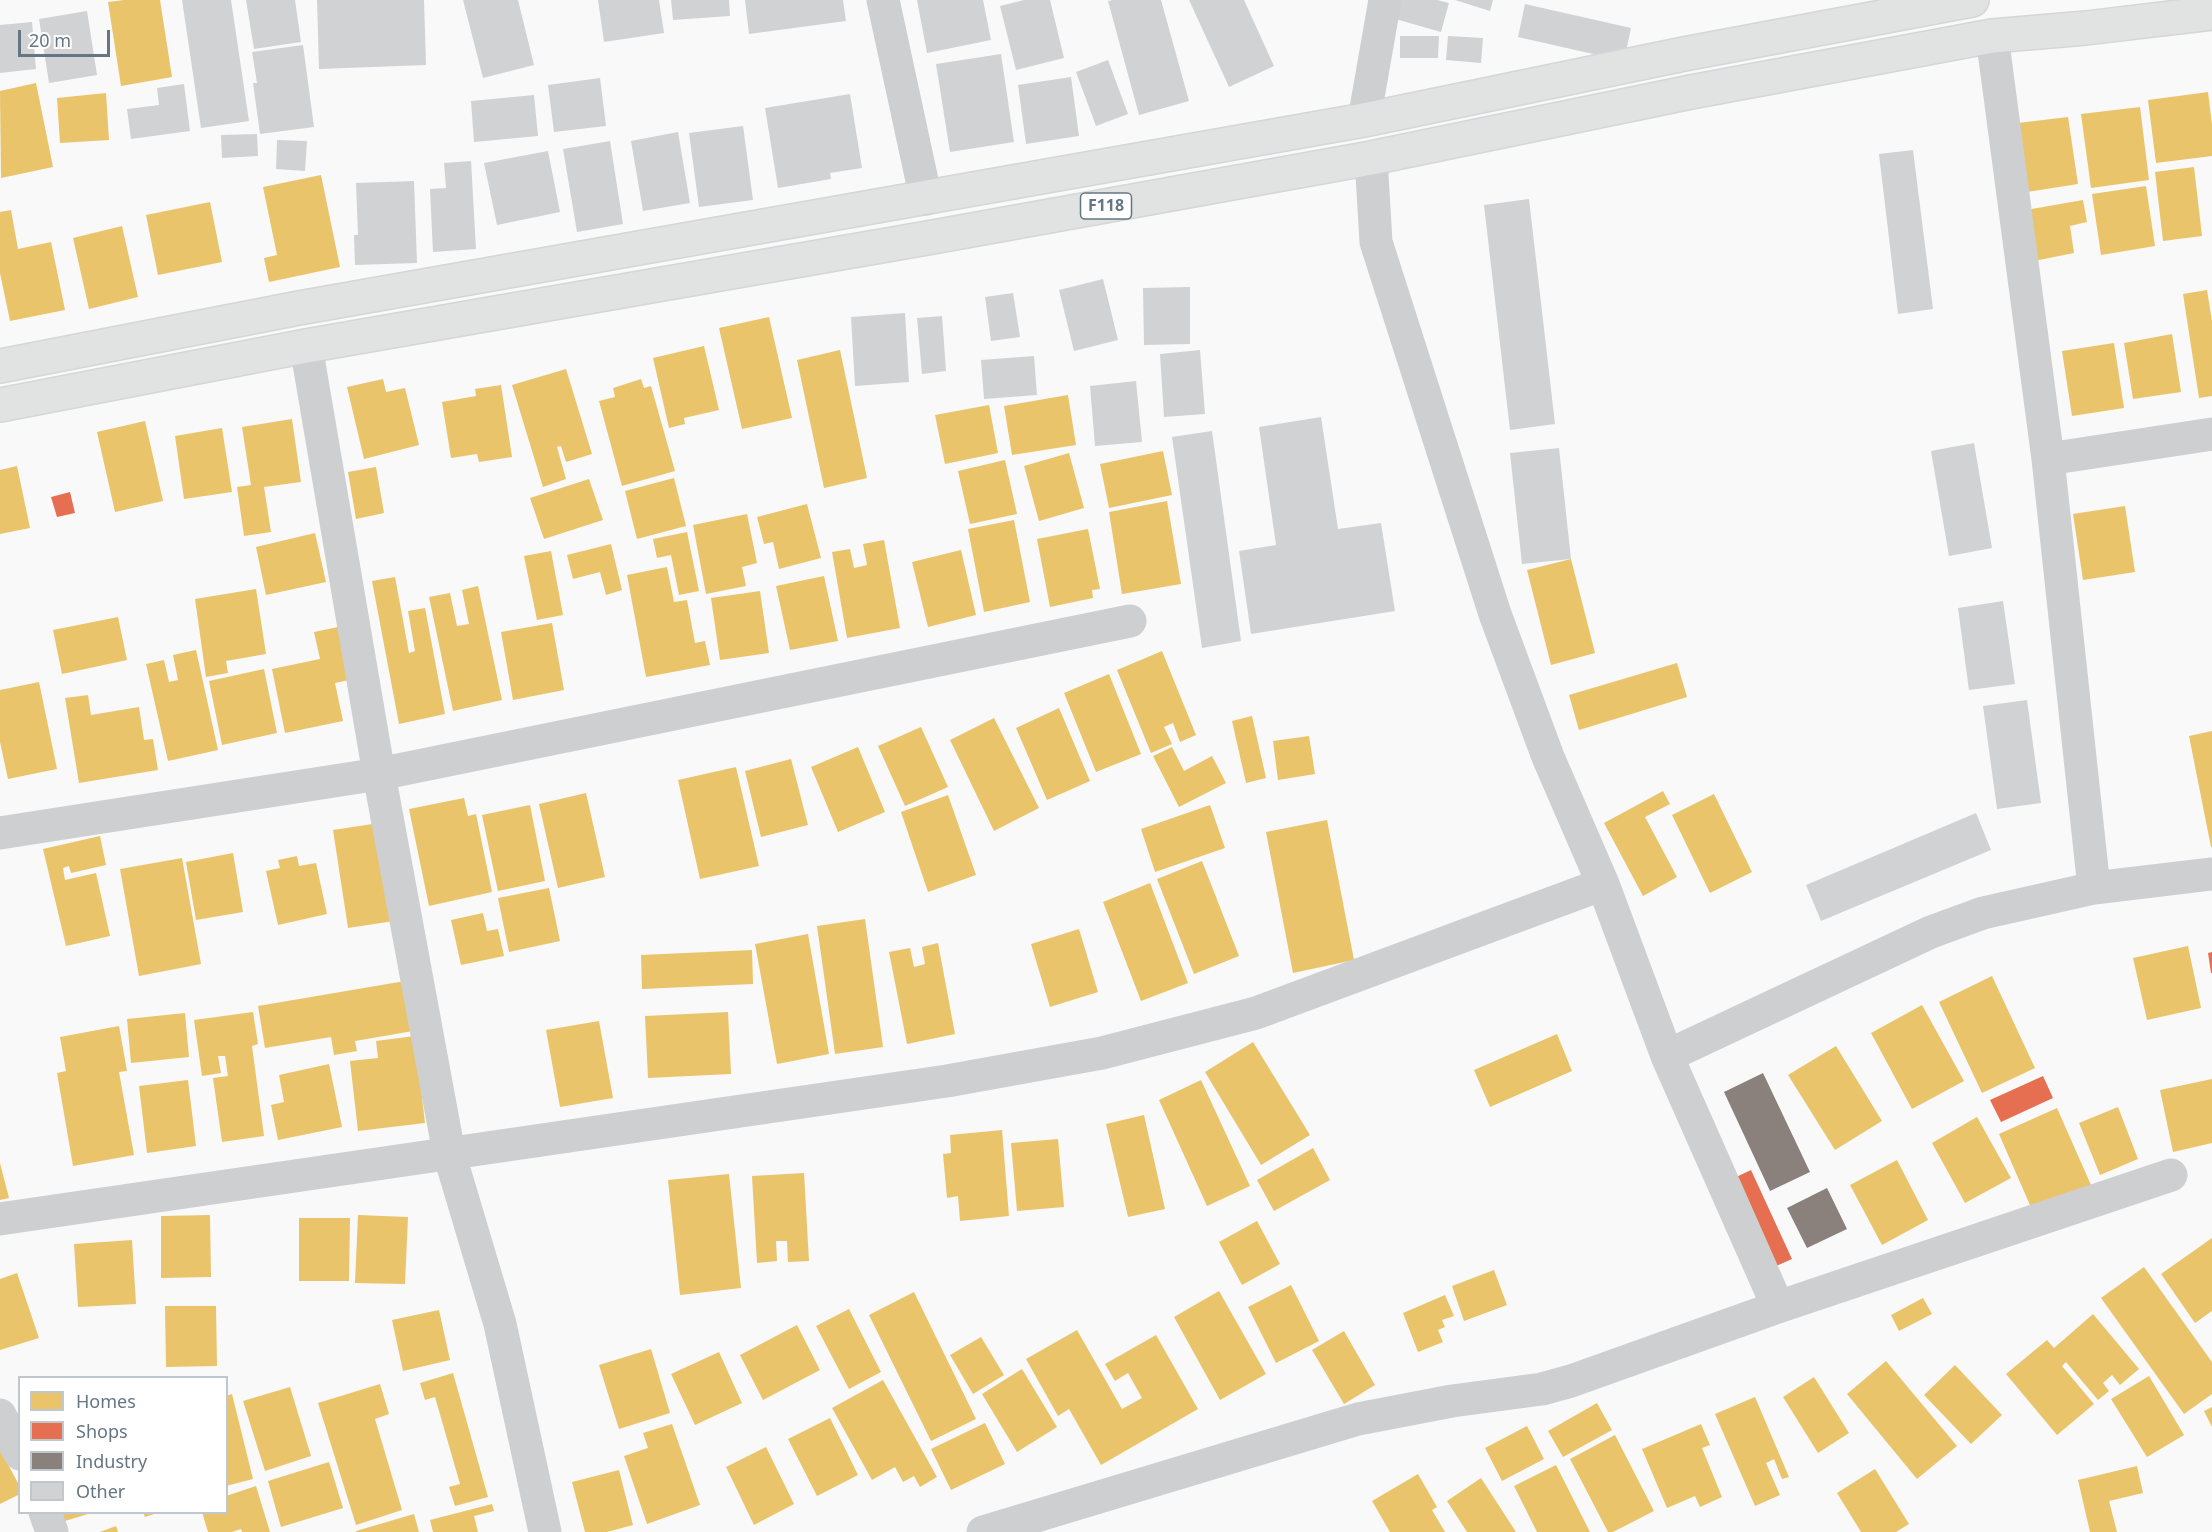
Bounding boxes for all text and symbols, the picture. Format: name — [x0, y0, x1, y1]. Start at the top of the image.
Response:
scale bar — [21, 18, 112, 56]
text: 20 m — [29, 28, 71, 52]
road number: F118 — [1080, 193, 1132, 219]
legend — [18, 1376, 228, 1514]
text: Homes — [76, 1389, 136, 1413]
text: Shops — [76, 1419, 128, 1443]
text: Industry — [76, 1449, 147, 1473]
text: Other — [76, 1479, 125, 1503]

